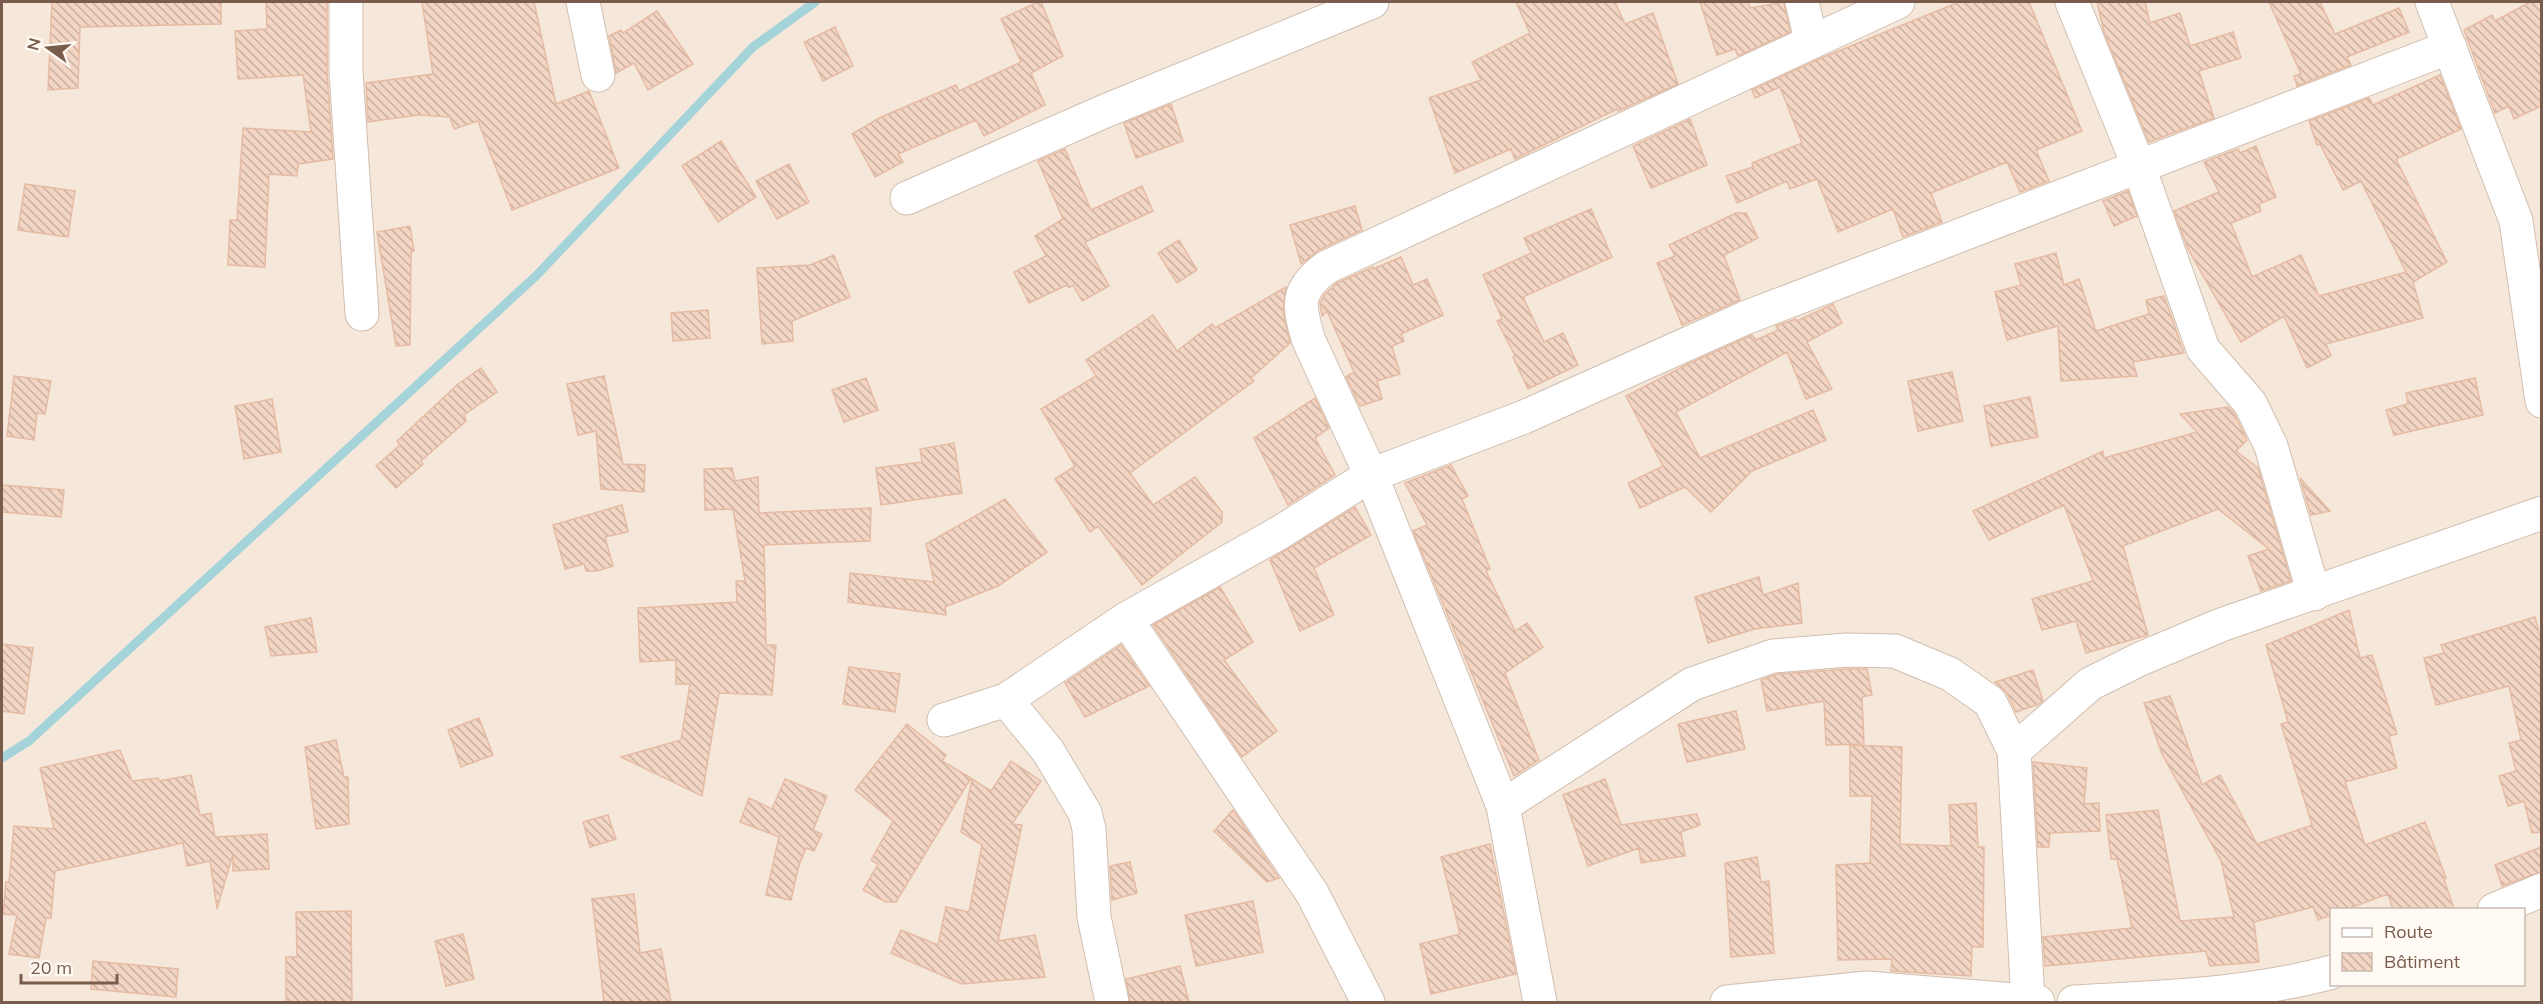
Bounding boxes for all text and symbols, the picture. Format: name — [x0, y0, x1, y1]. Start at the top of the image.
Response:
north arrow — [18, 18, 78, 78]
text: N — [22, 36, 45, 53]
legend — [2330, 908, 2525, 986]
text: Route — [2384, 920, 2433, 943]
scale bar — [21, 947, 117, 985]
text: Bâtiment — [2384, 950, 2460, 973]
text: 20 m — [30, 956, 72, 979]

